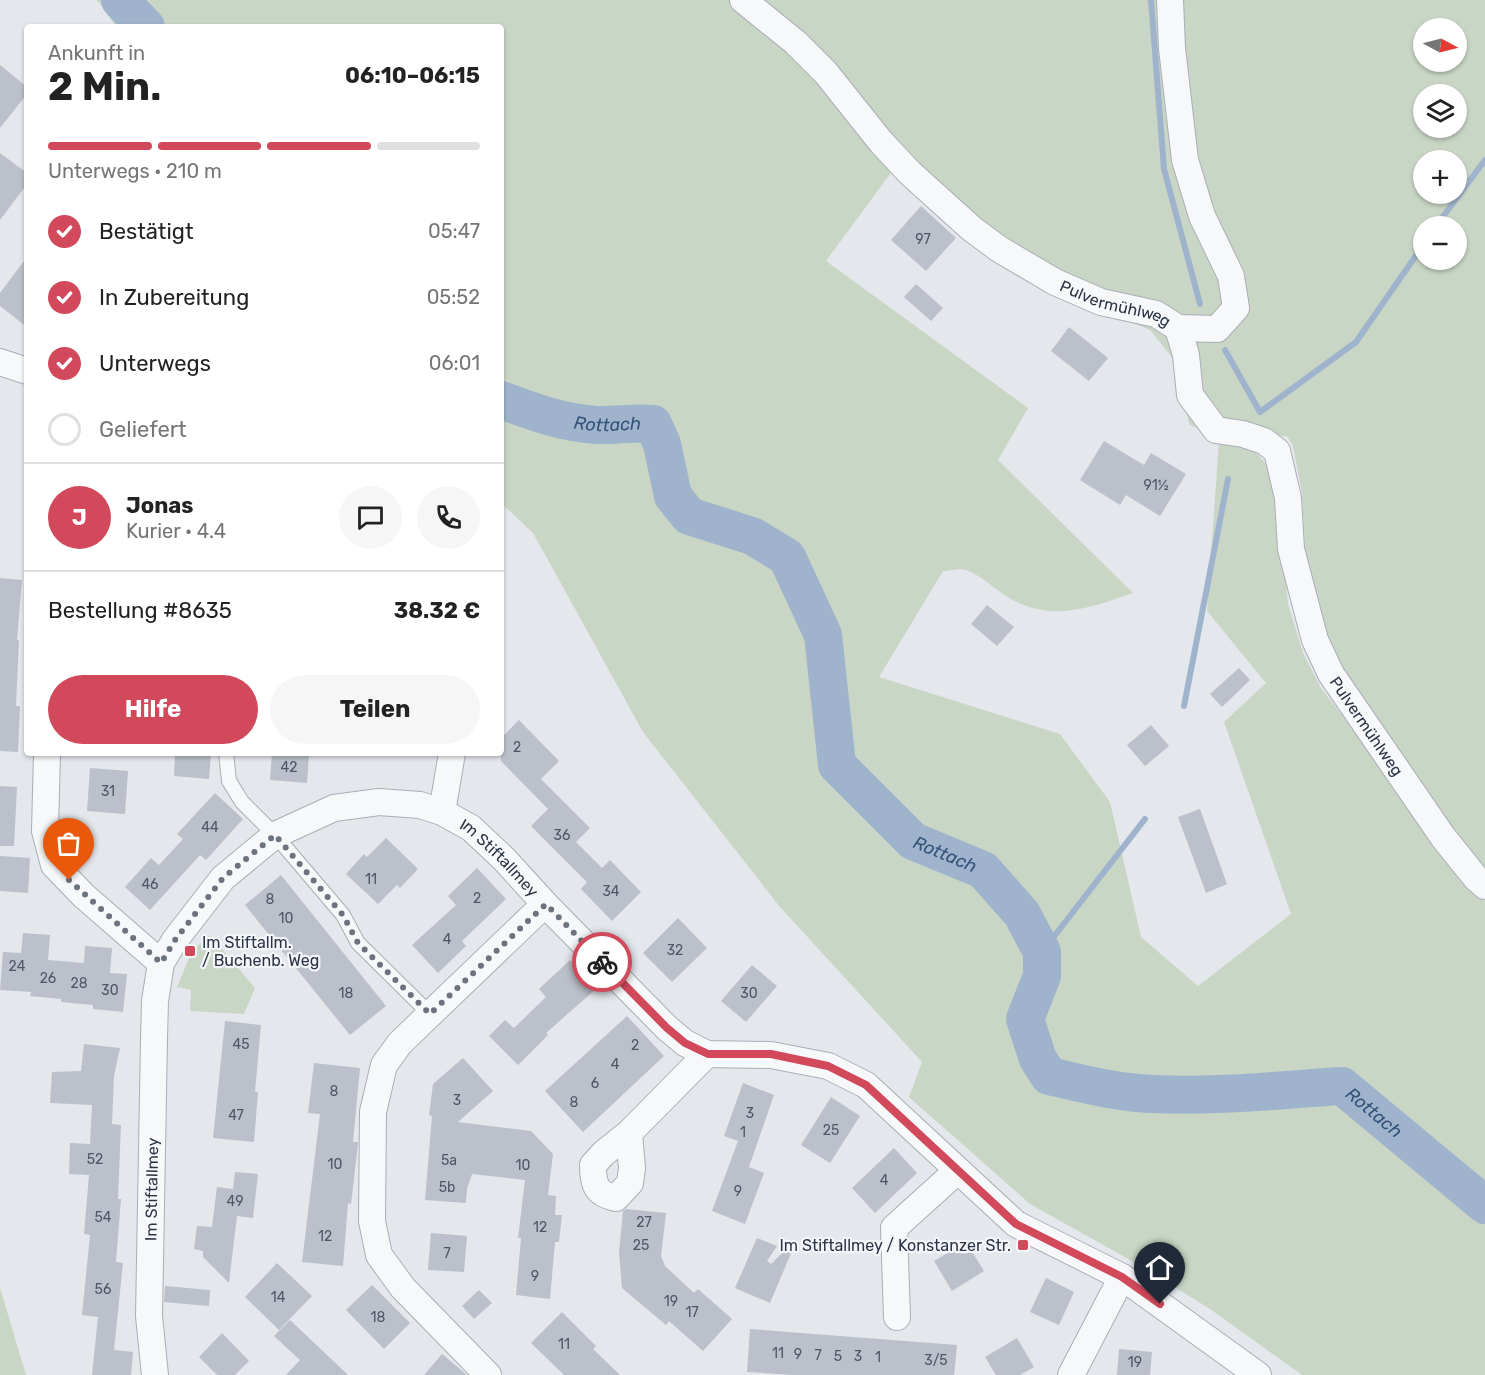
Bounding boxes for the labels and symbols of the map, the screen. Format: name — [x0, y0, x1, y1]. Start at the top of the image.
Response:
north arrow — [1413, 18, 1467, 72]
house number: 97 — [915, 231, 931, 248]
street label: Pulvermühlweg — [1057, 276, 1174, 331]
water label: Rottach — [572, 411, 641, 436]
house number: 91½ — [1143, 477, 1169, 494]
street label: Pulvermühlweg — [1326, 673, 1407, 780]
house number: 2 — [513, 739, 521, 756]
house number: 42 — [281, 759, 297, 776]
house number: 31 — [101, 783, 115, 800]
street label: Im Stiftallmey — [457, 815, 543, 901]
pin — [43, 818, 94, 880]
house number: 44 — [201, 819, 219, 836]
house number: 36 — [554, 827, 570, 844]
water label: Rottach — [910, 831, 980, 877]
house number: 11 — [365, 871, 377, 888]
house number: 46 — [141, 876, 159, 893]
house number: 34 — [602, 883, 620, 900]
house number: 2 — [473, 890, 481, 907]
house number: 8 — [266, 891, 275, 908]
house number: 10 — [279, 910, 294, 927]
house number: 4 — [443, 931, 452, 948]
courier — [572, 932, 632, 992]
place label: Im Stiftallm. / Buchenb. Weg — [202, 933, 319, 970]
house number: 32 — [667, 942, 683, 959]
marker: Im Stiftallm. / Buchenb. Weg — [183, 944, 197, 958]
house number: 24 — [9, 958, 26, 975]
house number: 26 — [40, 970, 56, 987]
house number: 28 — [70, 975, 88, 992]
house number: 30 — [101, 982, 119, 999]
house number: 18 — [339, 985, 354, 1002]
house number: 30 — [740, 985, 758, 1002]
house number: 45 — [232, 1036, 250, 1053]
house number: 2 — [631, 1037, 639, 1054]
house number: 4 — [611, 1056, 620, 1073]
house number: 6 — [591, 1075, 599, 1092]
house number: 8 — [330, 1083, 339, 1100]
water label: Rottach — [1341, 1083, 1407, 1143]
house number: 3 — [453, 1092, 461, 1109]
house number: 8 — [570, 1094, 579, 1111]
house number: 3 — [746, 1105, 754, 1122]
house number: 47 — [228, 1107, 244, 1124]
house number: 25 — [823, 1122, 839, 1139]
house number: 1 — [740, 1124, 746, 1141]
street label: Im Stiftallmey — [141, 1137, 162, 1241]
house number: 52 — [87, 1151, 103, 1168]
house number: 5a — [441, 1152, 457, 1169]
house number: 10 — [328, 1156, 343, 1173]
house number: 10 — [516, 1157, 531, 1174]
house number: 4 — [880, 1172, 889, 1189]
house number: 5b — [439, 1179, 455, 1196]
house number: 9 — [734, 1183, 742, 1200]
house number: 49 — [227, 1193, 243, 1210]
house number: 54 — [94, 1209, 112, 1226]
house number: 27 — [636, 1214, 652, 1231]
house number: 12 — [533, 1219, 547, 1236]
house number: 12 — [318, 1228, 332, 1245]
place label: Im Stiftallmey / Konstanzer Str. — [779, 1236, 1011, 1255]
house number: 25 — [633, 1237, 649, 1254]
marker: Im Stiftallmey / Konstanzer Str. — [1016, 1238, 1030, 1252]
pin — [1134, 1242, 1185, 1304]
house number: 7 — [443, 1245, 451, 1262]
house number: 9 — [531, 1268, 539, 1285]
house number: 56 — [95, 1281, 111, 1298]
house number: 14 — [271, 1289, 286, 1306]
house number: 19 — [664, 1293, 678, 1310]
house number: 17 — [685, 1304, 699, 1321]
house number: 18 — [371, 1309, 386, 1326]
house number: 11 — [558, 1336, 570, 1353]
house number: 11 — [772, 1345, 784, 1362]
house number: 9 — [794, 1346, 802, 1363]
house number: 7 — [814, 1347, 822, 1364]
house number: 5 — [834, 1348, 842, 1365]
house number: 3 — [854, 1348, 862, 1365]
house number: 1 — [875, 1349, 881, 1366]
house number: 3/5 — [924, 1352, 948, 1369]
house number: 19 — [1128, 1354, 1142, 1371]

